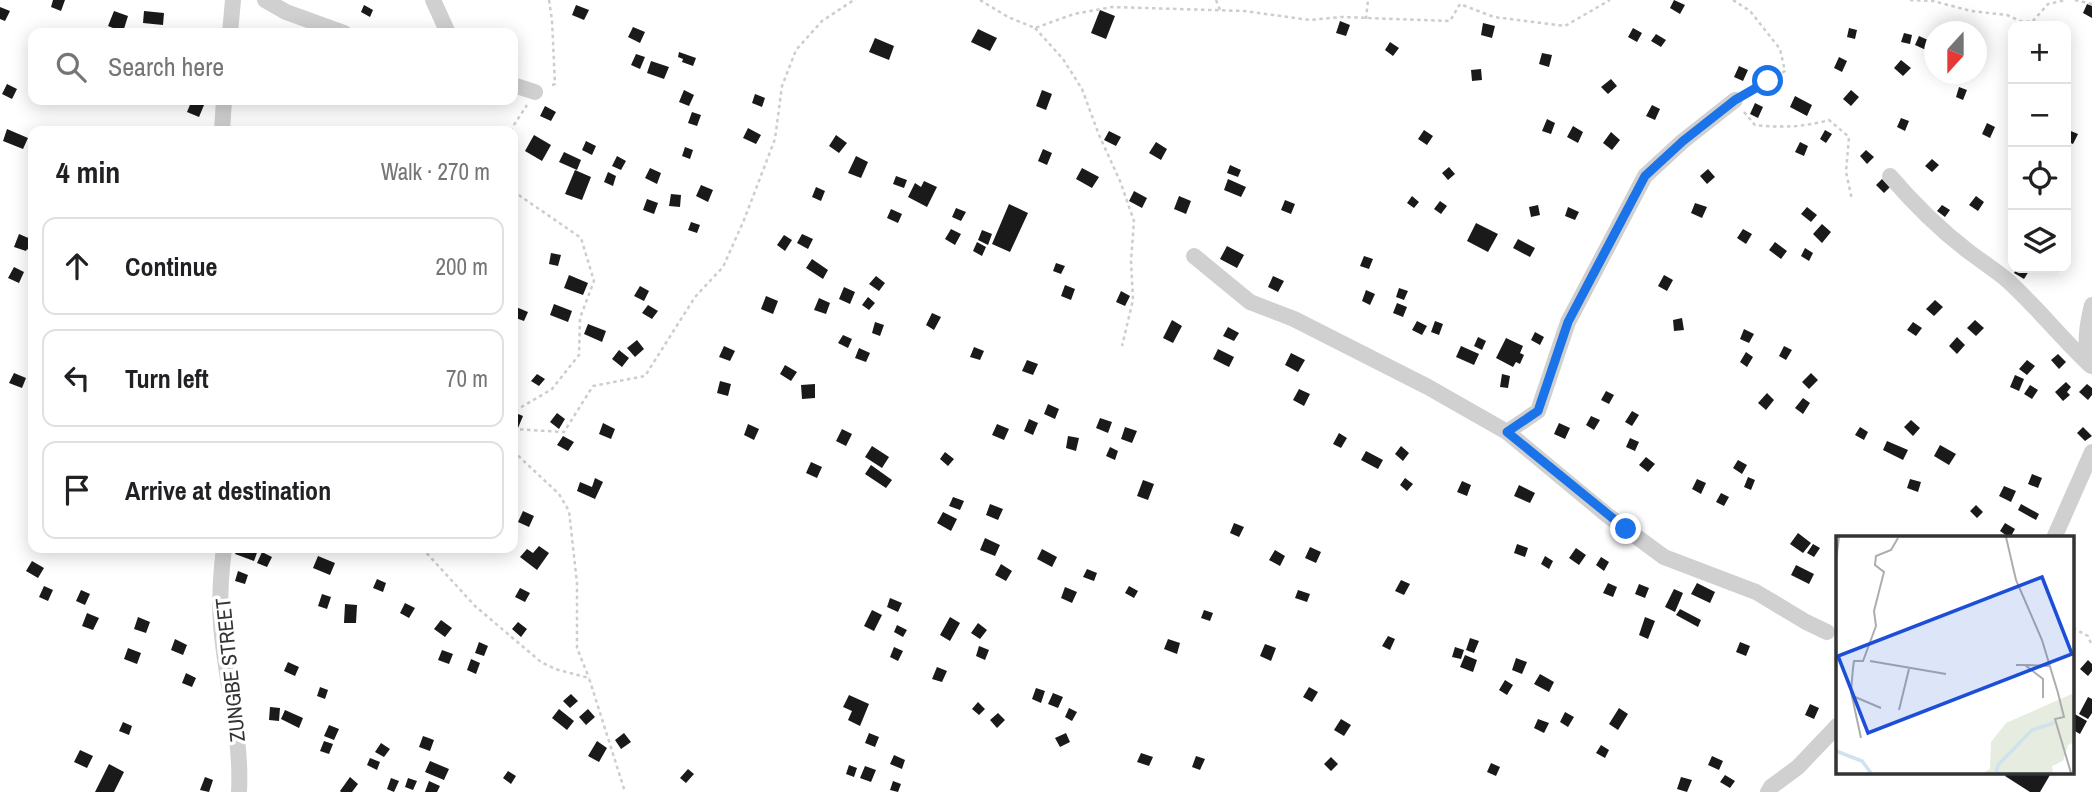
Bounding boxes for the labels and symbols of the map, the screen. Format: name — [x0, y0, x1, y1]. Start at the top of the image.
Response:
north arrow — [1924, 21, 1987, 84]
route start — [1752, 65, 1783, 96]
route end — [1610, 513, 1641, 544]
inset map — [1836, 536, 2074, 774]
street label: ZUNGBE STREET — [208, 596, 252, 743]

